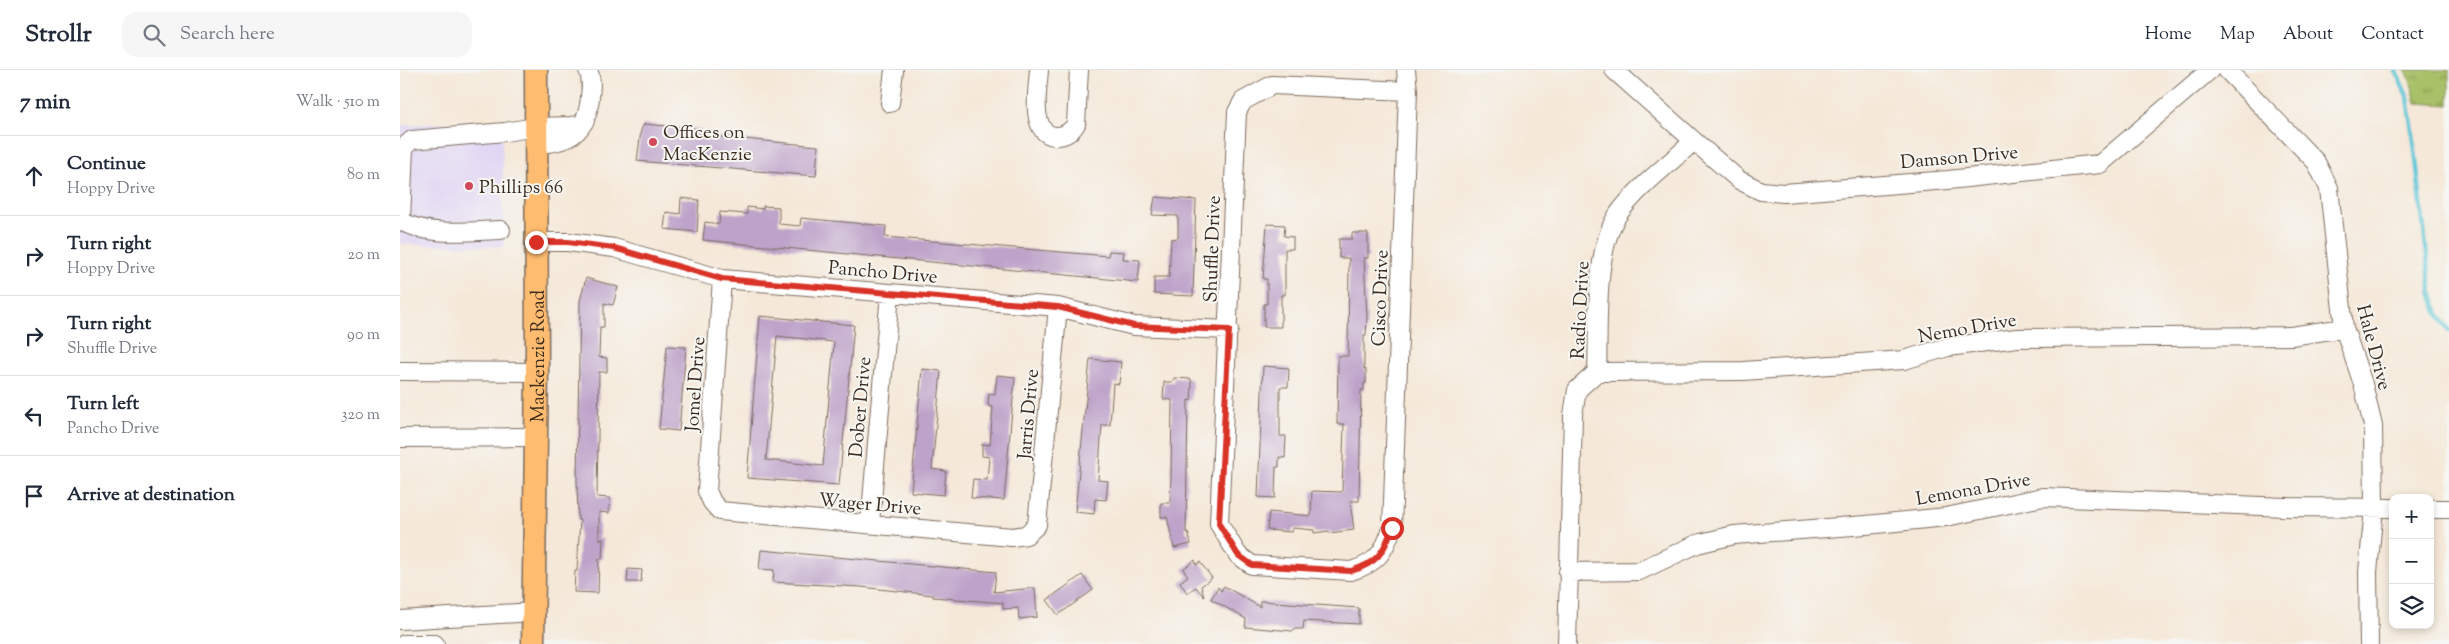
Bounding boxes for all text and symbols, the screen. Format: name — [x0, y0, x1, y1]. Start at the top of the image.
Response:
search box — [122, 12, 472, 57]
text: Strollr — [25, 18, 92, 52]
icon: search — [140, 21, 168, 49]
text: Search here — [180, 21, 275, 48]
text: Home — [2145, 22, 2192, 48]
text: Map — [2220, 22, 2255, 48]
text: About — [2283, 22, 2333, 48]
text: Contact — [2361, 22, 2424, 48]
text: 7 min — [20, 88, 71, 118]
text: Walk · 510 m — [296, 91, 380, 114]
place label: Offices on MacKenzie — [663, 120, 752, 169]
marker: Offices on MacKenzie — [647, 136, 659, 148]
street label: Damson Drive — [1899, 140, 2019, 177]
text: Continue — [67, 151, 146, 178]
icon: ahead — [20, 162, 48, 190]
text: 80 m — [347, 164, 380, 187]
place label: Phillips 66 — [479, 175, 563, 202]
text: Hoppy Drive — [67, 178, 155, 201]
marker: Phillips 66 — [463, 180, 475, 192]
street label: Shuffle Drive — [1198, 195, 1229, 303]
text: Turn right — [67, 231, 151, 258]
route end — [525, 231, 548, 254]
icon: right — [20, 242, 48, 270]
text: 20 m — [347, 244, 380, 267]
street label: Cisco Drive — [1366, 249, 1397, 347]
street label: Pancho Drive — [827, 255, 939, 292]
text: Hoppy Drive — [67, 258, 155, 281]
street label: Radio Drive — [1565, 260, 1598, 360]
street label: Mackenzie Road — [525, 289, 553, 423]
street label: Hale Drive — [2348, 302, 2397, 394]
street label: Nemo Drive — [1916, 308, 2019, 351]
text: Turn right — [67, 311, 151, 338]
icon: right — [20, 322, 48, 350]
text: 90 m — [347, 324, 380, 347]
street label: Jomel Drive — [680, 336, 713, 434]
text: Shuffle Drive — [67, 338, 157, 361]
street label: Dober Drive — [844, 355, 879, 459]
street label: Jarris Drive — [1012, 368, 1047, 462]
text: Turn left — [67, 391, 139, 418]
icon: left — [20, 402, 48, 430]
text: 320 m — [341, 404, 380, 427]
text: Pancho Drive — [67, 418, 160, 441]
street label: Lemona Drive — [1914, 467, 2033, 514]
icon: arrive — [20, 482, 48, 510]
text: Arrive at destination — [67, 482, 235, 509]
street label: Wager Drive — [817, 488, 923, 523]
map controls — [2389, 494, 2434, 629]
button: + — [2389, 494, 2434, 539]
route start — [1381, 517, 1404, 540]
button: − — [2389, 539, 2434, 584]
button: layers — [2389, 584, 2434, 629]

